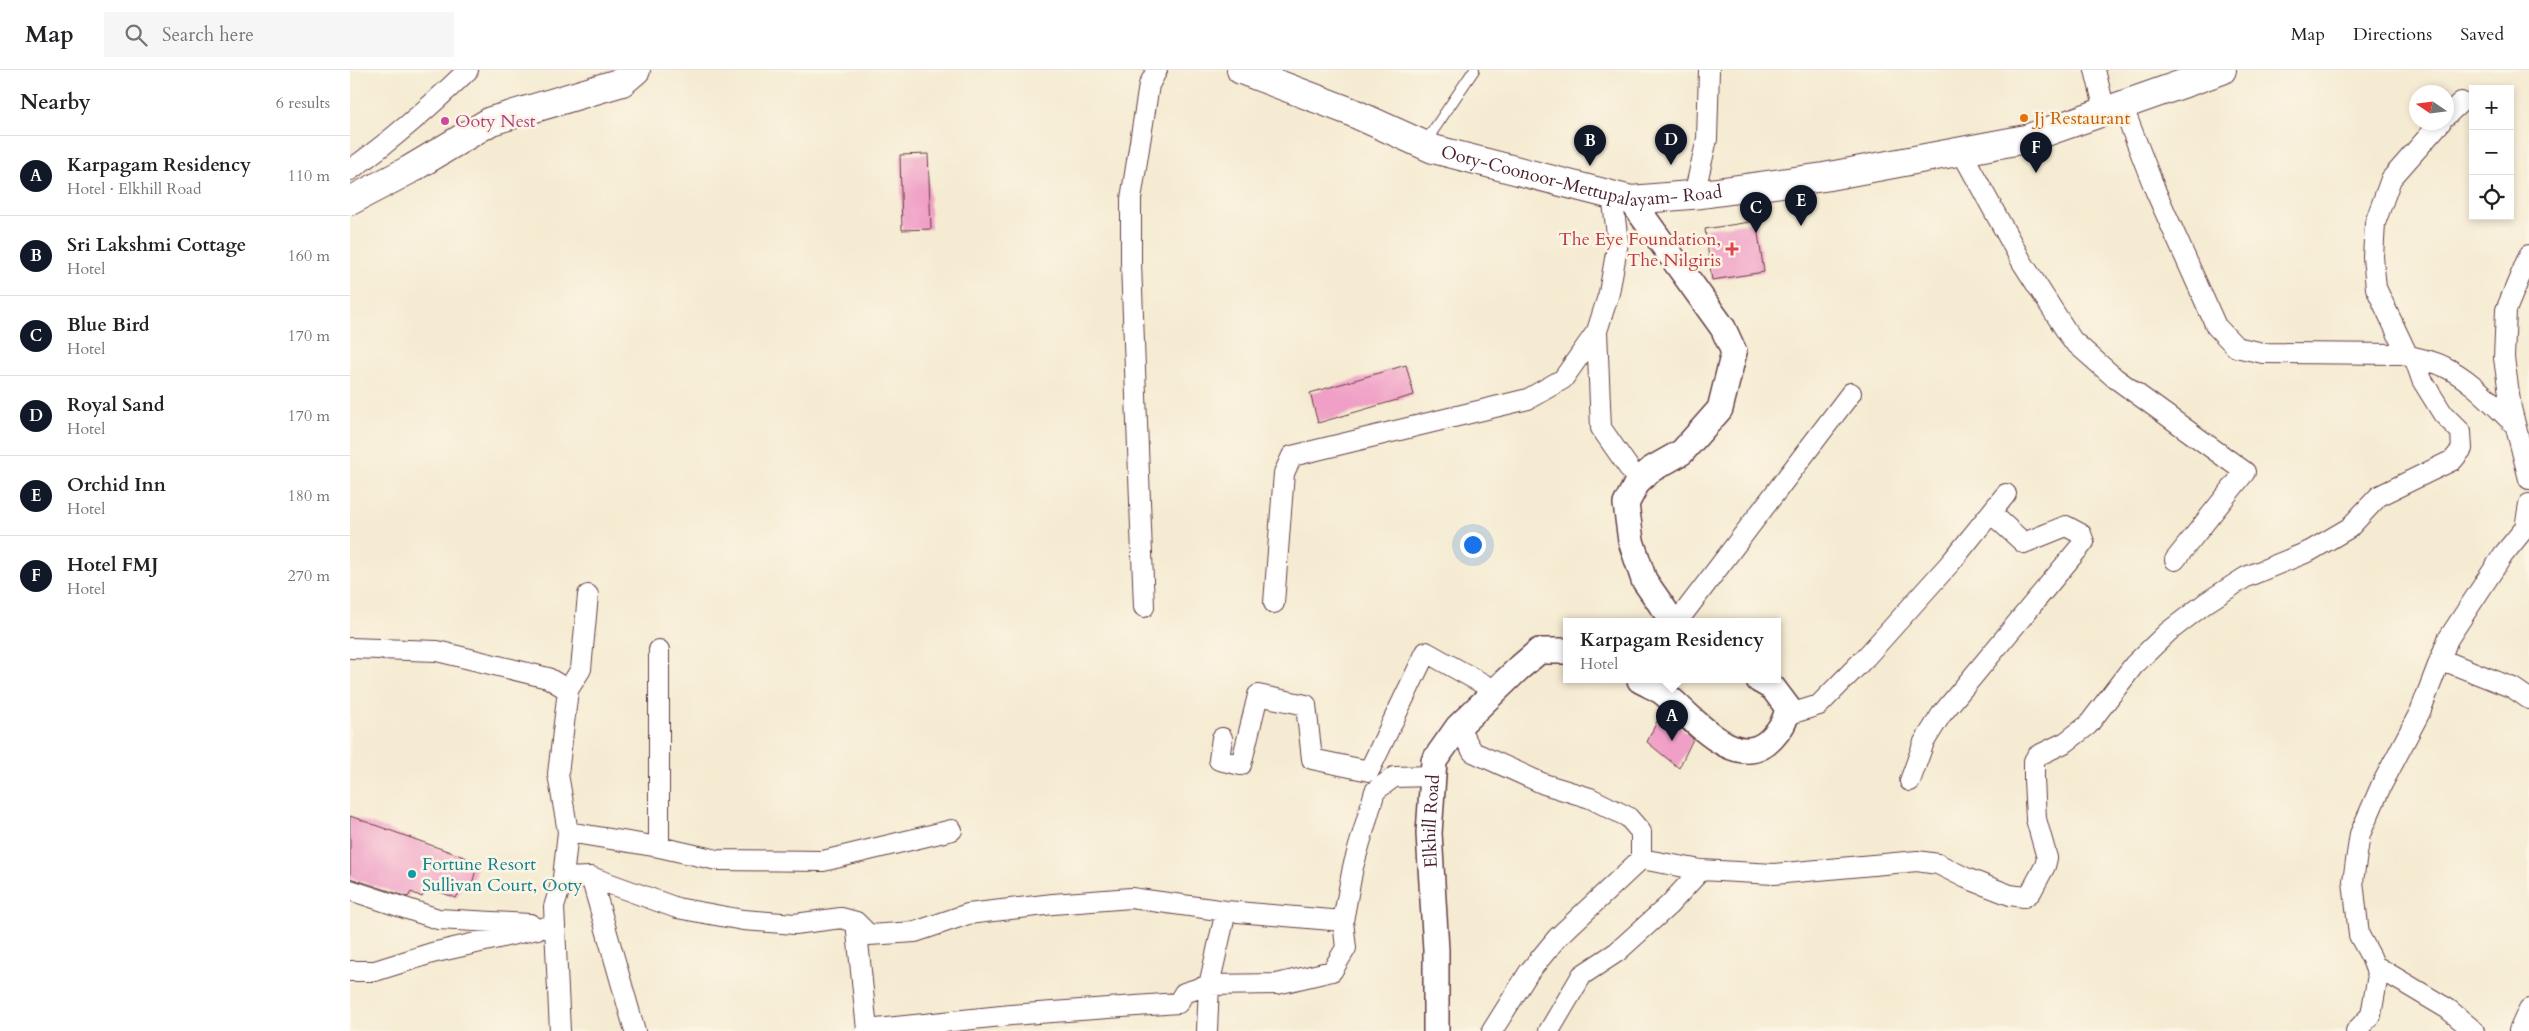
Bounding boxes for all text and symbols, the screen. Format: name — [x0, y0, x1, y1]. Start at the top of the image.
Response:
search box — [104, 12, 454, 57]
text: Map — [25, 18, 74, 51]
icon: search — [122, 21, 150, 49]
text: Search here — [162, 22, 254, 48]
text: Map — [2291, 22, 2325, 47]
text: Directions — [2353, 22, 2432, 47]
text: Saved — [2460, 22, 2504, 47]
north arrow — [2409, 85, 2454, 130]
map controls — [2469, 85, 2514, 220]
button: + — [2469, 85, 2514, 130]
text: Nearby — [20, 88, 91, 117]
text: 6 results — [276, 92, 330, 114]
place label: Jj Restaurant — [2031, 106, 2131, 131]
place label: Ooty Nest — [455, 109, 536, 134]
marker: Jj Restaurant — [2018, 112, 2030, 124]
marker: Ooty Nest — [439, 115, 451, 127]
pin: D — [1655, 124, 1687, 165]
pin: B — [1574, 125, 1606, 166]
button: − — [2469, 130, 2514, 175]
pin: F — [2020, 132, 2052, 173]
street label: Ooty-Coonoor-Mettupalayam- Road — [1438, 139, 1724, 213]
text: Karpagam Residency — [67, 152, 251, 178]
text: A — [30, 165, 42, 187]
text: 110 m — [288, 165, 330, 187]
button: locate — [2469, 175, 2514, 220]
text: Hotel · Elkhill Road — [67, 178, 201, 200]
pin: E — [1785, 185, 1817, 226]
pin: C — [1740, 192, 1772, 233]
place label: The Eye Foundation, The Nilgiris — [1559, 227, 1721, 273]
text: Sri Lakshmi Cottage — [67, 232, 246, 258]
marker: The Eye Foundation, The Nilgiris — [1725, 242, 1739, 256]
text: B — [30, 245, 42, 267]
text: 160 m — [288, 245, 330, 267]
text: Hotel — [67, 258, 105, 280]
text: Blue Bird — [67, 312, 150, 338]
text: C — [30, 325, 42, 347]
text: 170 m — [288, 325, 330, 347]
text: Hotel — [67, 338, 105, 360]
text: Royal Sand — [67, 392, 165, 418]
text: D — [29, 405, 43, 427]
text: 170 m — [288, 405, 330, 427]
text: Hotel — [67, 418, 105, 440]
text: Orchid Inn — [67, 472, 166, 498]
text: E — [31, 485, 41, 507]
text: 180 m — [288, 485, 330, 507]
text: Hotel — [67, 498, 105, 520]
your location — [1460, 532, 1486, 558]
text: Hotel FMJ — [67, 552, 159, 578]
text: F — [31, 565, 41, 587]
text: 270 m — [288, 565, 330, 587]
text: Hotel — [67, 578, 105, 600]
popup — [1563, 618, 1781, 683]
text: Karpagam Residency — [1580, 627, 1764, 653]
text: Hotel — [1580, 653, 1618, 675]
pin: A — [1656, 700, 1688, 741]
street label: Elkhill Road — [1417, 773, 1446, 869]
place label: Fortune Resort Sullivan Court, Ooty — [422, 852, 583, 898]
marker: Fortune Resort Sullivan Court, Ooty — [406, 868, 418, 880]

